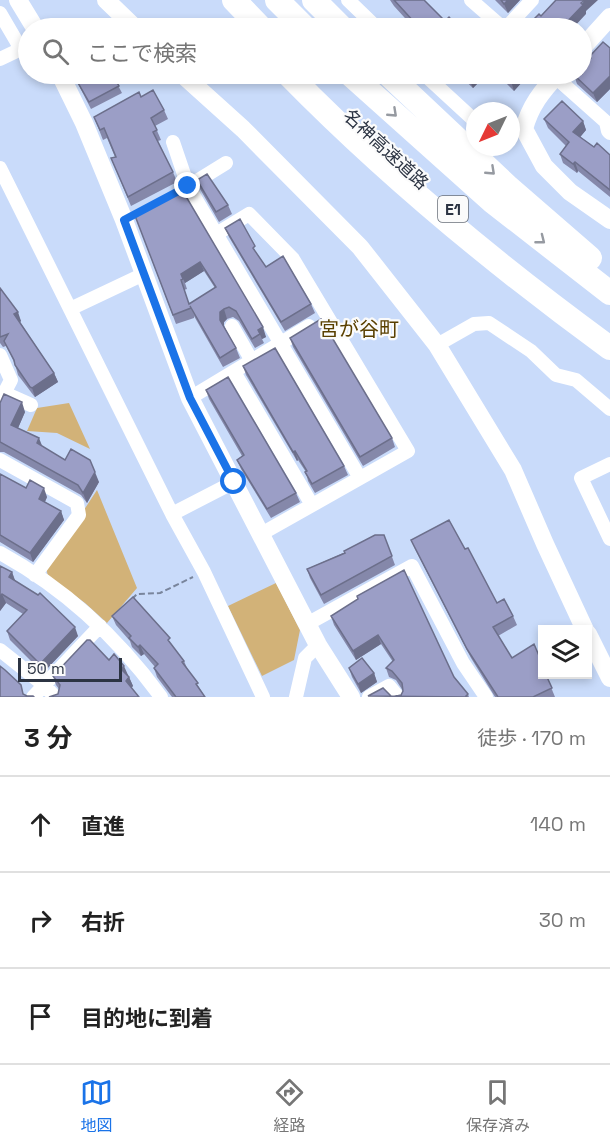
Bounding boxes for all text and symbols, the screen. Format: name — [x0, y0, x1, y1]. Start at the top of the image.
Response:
search box — [18, 18, 592, 84]
icon: search — [39, 35, 72, 68]
text: ここで検索 — [87, 39, 197, 67]
north arrow — [466, 102, 520, 156]
street label: 名神高速道路 — [339, 104, 433, 194]
one-way arrow — [386, 106, 397, 117]
one-way arrow — [485, 164, 495, 175]
route end — [174, 172, 200, 198]
road number: E1 — [438, 196, 468, 222]
one-way arrow — [535, 233, 546, 244]
district label: 宮が谷町 — [319, 316, 399, 342]
route start — [220, 468, 246, 494]
map controls — [538, 625, 592, 679]
button: layers — [538, 625, 592, 679]
scale bar — [18, 655, 122, 682]
text: 50 m — [27, 658, 65, 679]
text: 3 分 — [24, 721, 72, 755]
text: 徒歩 · 170 m — [477, 725, 586, 751]
icon: ahead — [24, 808, 57, 841]
text: 140 m — [530, 811, 586, 837]
text: 直進 — [81, 812, 125, 840]
icon: right — [24, 904, 57, 937]
text: 30 m — [539, 907, 586, 933]
text: 右折 — [81, 908, 125, 936]
icon: arrive — [24, 1000, 57, 1033]
text: 目的地に到着 — [81, 1004, 213, 1032]
tab: 地図 — [80, 1076, 113, 1136]
tab: 経路 — [273, 1076, 306, 1136]
tab: 保存済み — [466, 1076, 530, 1136]

